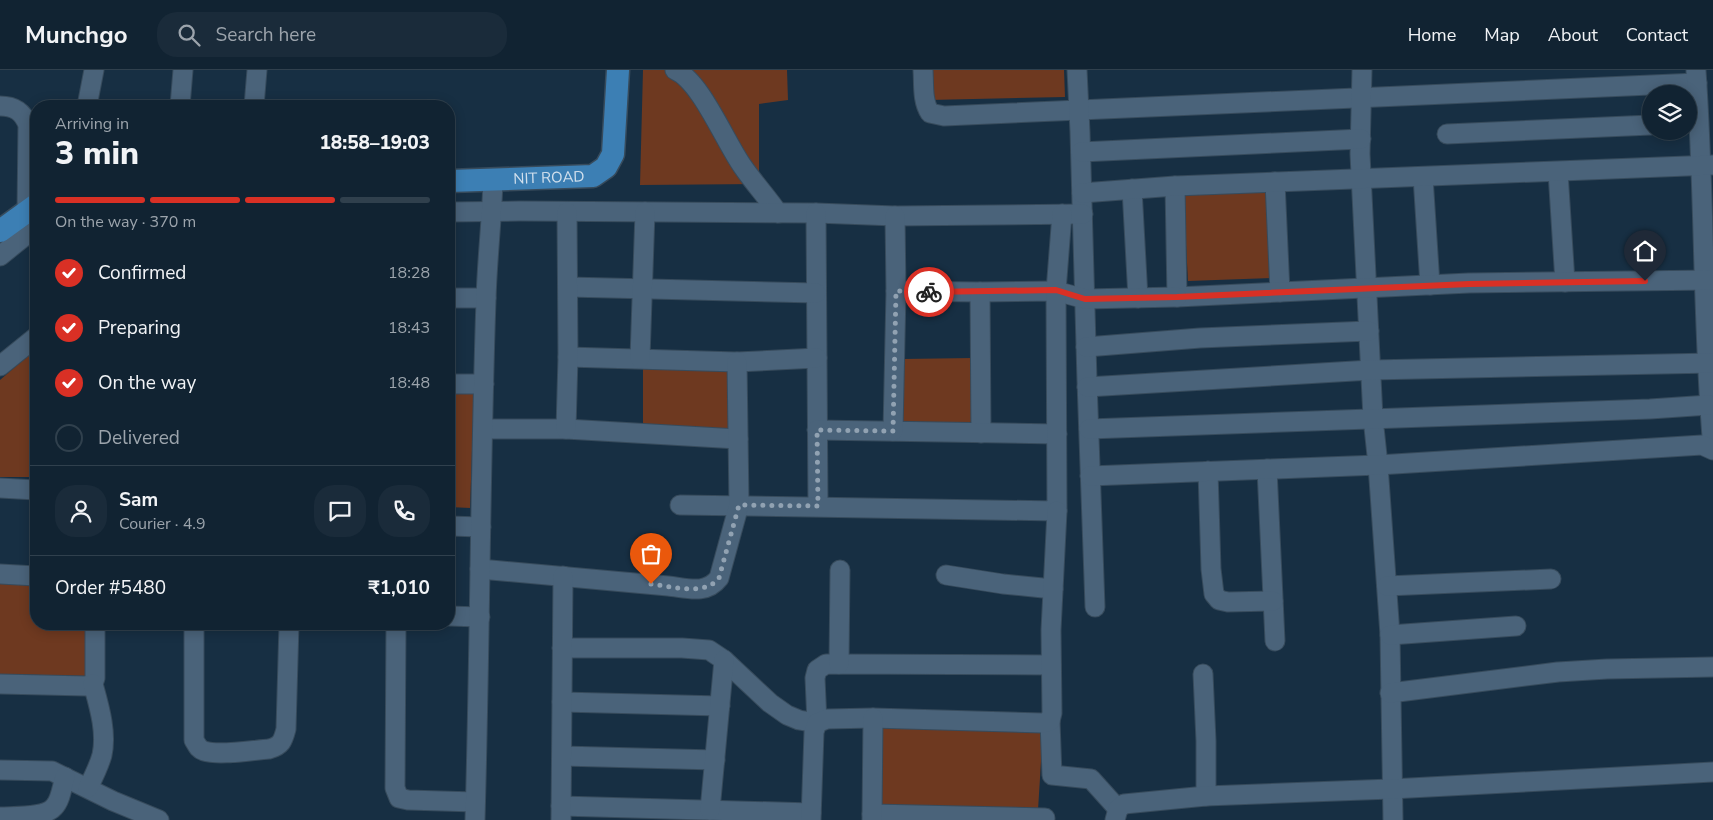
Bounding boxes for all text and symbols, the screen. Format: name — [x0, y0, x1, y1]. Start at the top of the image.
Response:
search box — [157, 12, 507, 57]
text: Munchgo — [25, 19, 127, 51]
icon: search — [175, 21, 203, 49]
text: Search here — [215, 22, 316, 48]
text: Home — [1408, 23, 1456, 47]
text: Map — [1484, 23, 1520, 47]
text: About — [1548, 23, 1598, 47]
text: Contact — [1626, 23, 1688, 47]
map controls — [1642, 85, 1697, 140]
button: layers — [1642, 85, 1697, 140]
text: Arriving in — [55, 113, 129, 135]
text: 18:58–19:03 — [319, 130, 430, 156]
text: 3 min — [55, 132, 139, 175]
street label: NIT ROAD — [513, 166, 585, 189]
text: On the way · 370 m — [55, 211, 196, 233]
pin — [1624, 230, 1666, 281]
icon: home — [1631, 237, 1659, 265]
icon: check — [55, 259, 83, 287]
text: Confirmed — [98, 260, 186, 286]
text: 18:28 — [388, 262, 430, 284]
courier — [904, 267, 954, 317]
icon: bike — [915, 278, 943, 306]
icon: check — [55, 314, 83, 342]
text: Preparing — [98, 315, 181, 341]
text: 18:43 — [388, 317, 430, 339]
icon: check — [55, 369, 83, 397]
text: On the way — [98, 370, 196, 396]
text: 18:48 — [388, 372, 430, 394]
text: Delivered — [98, 425, 180, 451]
button: person — [55, 485, 107, 537]
button: chat — [314, 485, 366, 537]
button: phone — [378, 485, 430, 537]
text: Sam — [119, 487, 158, 513]
text: Courier · 4.9 — [119, 513, 205, 535]
pin — [630, 533, 672, 584]
icon: bag — [637, 540, 665, 568]
text: Order #5480 — [55, 575, 166, 601]
text: ₹1,010 — [368, 575, 430, 601]

